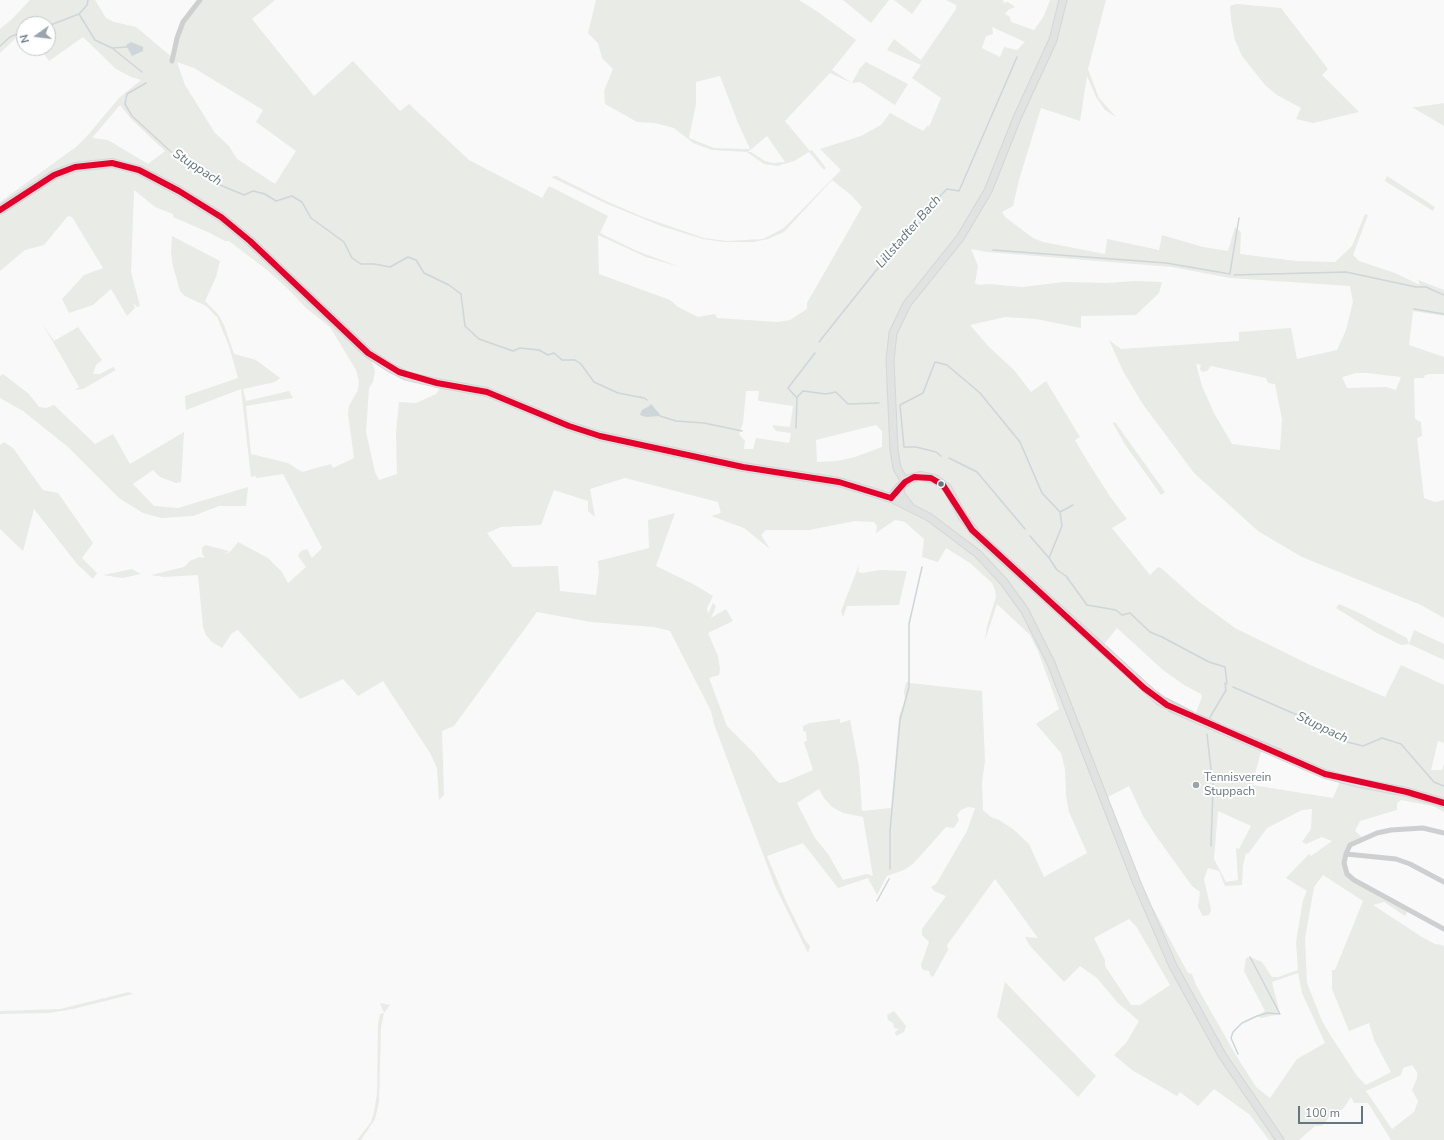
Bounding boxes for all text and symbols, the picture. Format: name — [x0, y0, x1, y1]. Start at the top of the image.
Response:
north arrow — [16, 16, 56, 56]
text: N — [17, 33, 33, 45]
water label: Stuppach — [170, 146, 224, 190]
water label: Lillstadter Bach — [873, 192, 945, 272]
unlabelled marker — [936, 479, 946, 489]
water label: Stuppach — [1294, 709, 1350, 747]
place label: Tennisverein Stuppach — [1204, 771, 1271, 799]
marker: Tennisverein Stuppach — [1191, 780, 1201, 790]
scale bar — [1300, 1098, 1365, 1124]
text: 100 m — [1305, 1105, 1340, 1121]

